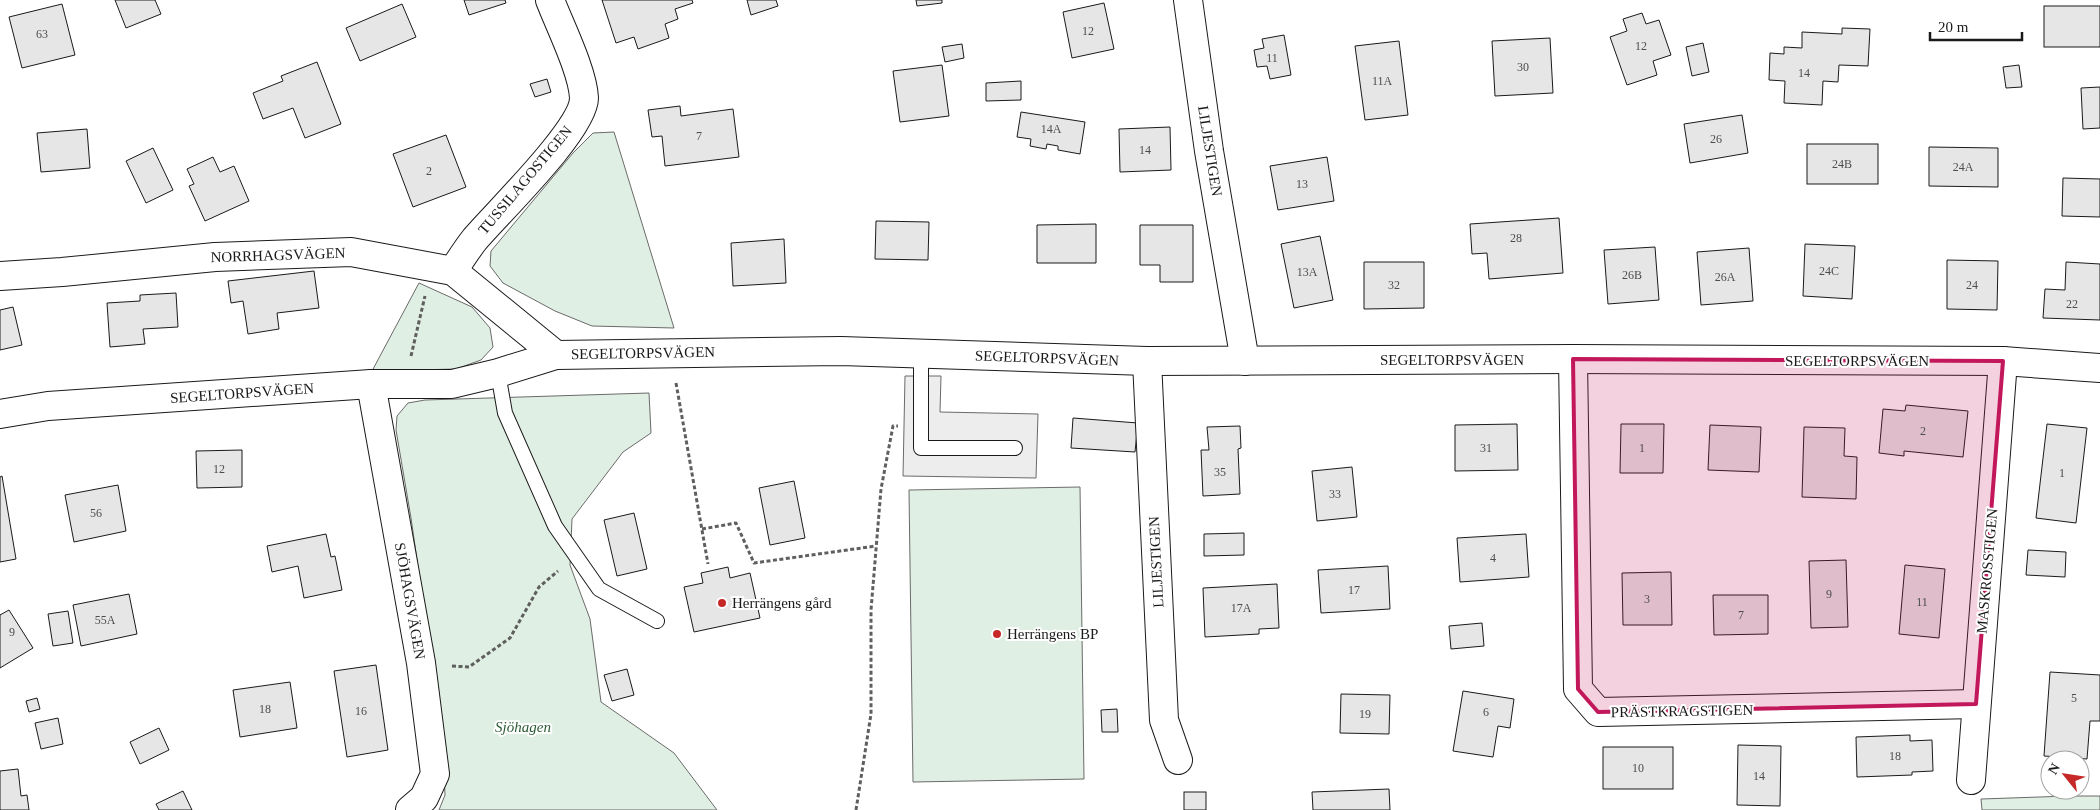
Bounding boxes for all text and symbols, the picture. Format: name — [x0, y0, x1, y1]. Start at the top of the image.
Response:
scale bar — [1930, 10, 2022, 42]
text: 20 m — [1938, 19, 1969, 35]
house number: 12 — [1082, 24, 1094, 38]
house number: 63 — [36, 27, 48, 41]
house number: 12 — [1635, 39, 1647, 53]
house number: 11 — [1266, 51, 1278, 65]
house number: 30 — [1517, 60, 1529, 74]
house number: 14 — [1798, 66, 1810, 80]
house number: 11A — [1372, 74, 1392, 88]
street label: LILJESTIGEN — [1195, 104, 1225, 198]
street label: TUSSILAGOSTIGEN — [475, 122, 575, 237]
house number: 14A — [1041, 122, 1062, 136]
house number: 7 — [696, 129, 702, 143]
house number: 26 — [1710, 132, 1722, 146]
house number: 14 — [1139, 143, 1151, 157]
house number: 24B — [1832, 157, 1852, 171]
house number: 24A — [1953, 160, 1974, 174]
house number: 2 — [426, 164, 432, 178]
house number: 13 — [1296, 177, 1308, 191]
house number: 28 — [1510, 231, 1522, 245]
street label: NORRHAGSVÄGEN — [210, 245, 346, 265]
house number: 24C — [1819, 264, 1839, 278]
house number: 13A — [1297, 265, 1318, 279]
house number: 26B — [1622, 268, 1642, 282]
house number: 26A — [1715, 270, 1736, 284]
house number: 32 — [1388, 278, 1400, 292]
house number: 24 — [1966, 278, 1978, 292]
house number: 22 — [2066, 297, 2078, 311]
street label: SEGELTORPSVÄGEN — [571, 344, 715, 362]
street label: SEGELTORPSVÄGEN — [975, 347, 1119, 369]
street label: SEGELTORPSVÄGEN — [1380, 352, 1524, 368]
street label: SEGELTORPSVÄGEN — [1785, 353, 1929, 369]
street label: SEGELTORPSVÄGEN — [170, 380, 315, 406]
house number: 2 — [1920, 424, 1926, 438]
house number: 31 — [1480, 441, 1492, 455]
house number: 1 — [1639, 441, 1645, 455]
house number: 12 — [213, 462, 225, 476]
house number: 35 — [1214, 465, 1226, 479]
house number: 1 — [2059, 466, 2065, 480]
house number: 33 — [1329, 487, 1341, 501]
house number: 56 — [90, 506, 102, 520]
street label: MASKROSSTIGEN — [1974, 507, 2000, 634]
street label: LILJESTIGEN — [1146, 516, 1166, 608]
street label: SJÖHAGSVÄGEN — [392, 541, 428, 661]
house number: 4 — [1490, 551, 1496, 565]
house number: 17 — [1348, 583, 1360, 597]
house number: 9 — [1826, 587, 1832, 601]
house number: 3 — [1644, 592, 1650, 606]
place label: Herrängens gård — [732, 595, 832, 611]
house number: 11 — [1916, 595, 1928, 609]
marker: Herrängens gård — [716, 597, 728, 609]
house number: 17A — [1231, 601, 1252, 615]
house number: 7 — [1738, 608, 1744, 622]
house number: 55A — [95, 613, 116, 627]
house number: 9 — [9, 625, 15, 639]
place label: Herrängens BP — [1007, 626, 1098, 642]
marker: Herrängens BP — [991, 628, 1003, 640]
house number: 5 — [2071, 691, 2077, 705]
house number: 18 — [259, 702, 271, 716]
street label: PRÄSTKRAGSTIGEN — [1611, 702, 1754, 720]
house number: 16 — [355, 704, 367, 718]
house number: 6 — [1483, 705, 1489, 719]
house number: 19 — [1359, 707, 1371, 721]
park label: Sjöhagen — [495, 719, 551, 735]
house number: 18 — [1889, 749, 1901, 763]
north arrow — [2040, 750, 2090, 800]
house number: 10 — [1632, 761, 1644, 775]
text: N — [2045, 761, 2063, 777]
house number: 14 — [1753, 769, 1765, 783]

